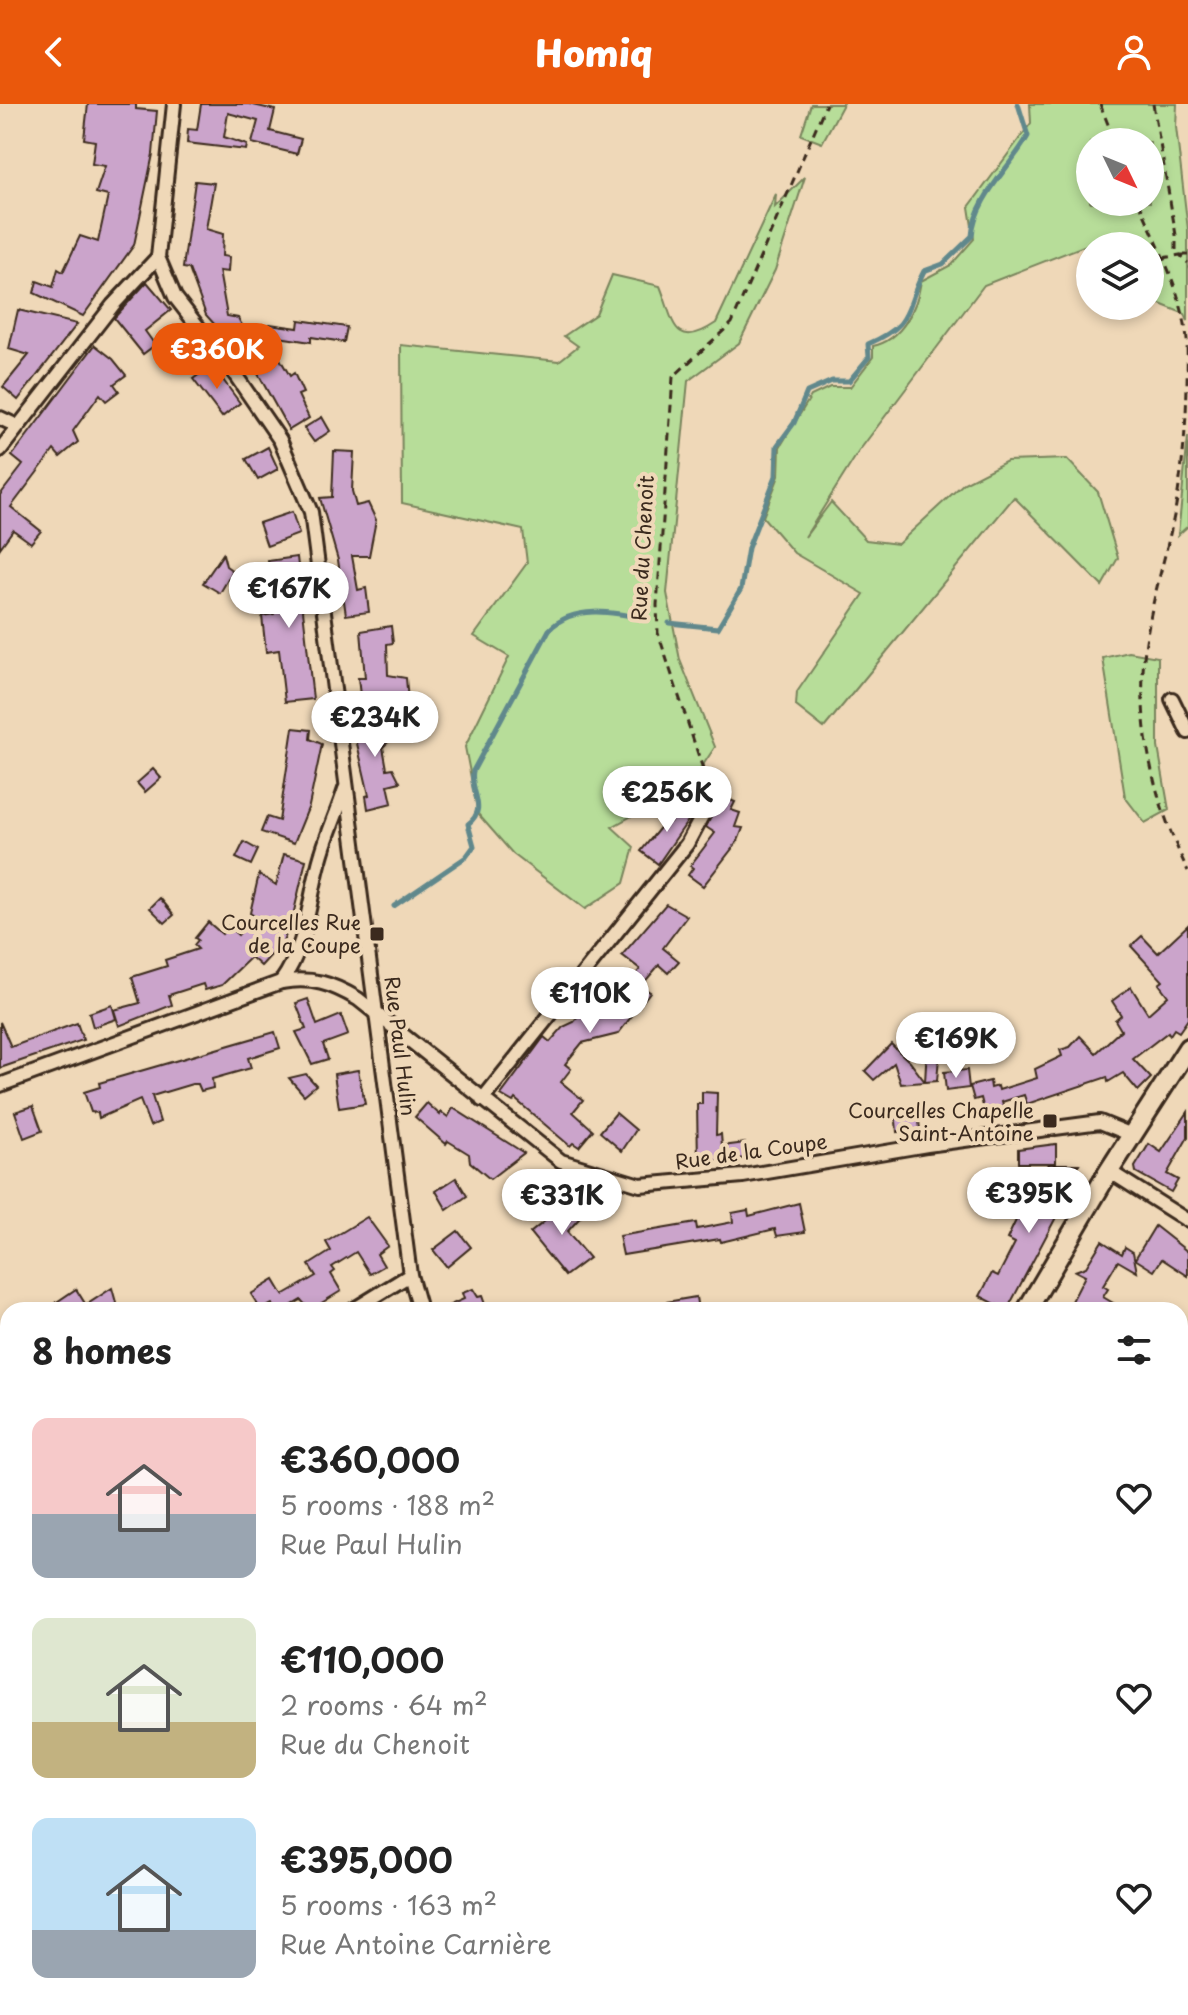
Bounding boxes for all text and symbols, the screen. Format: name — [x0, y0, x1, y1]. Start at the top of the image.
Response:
text: Homiq — [535, 25, 653, 79]
icon: back — [32, 30, 76, 74]
icon: person — [1112, 30, 1156, 74]
north arrow — [1076, 128, 1164, 216]
map controls — [1076, 128, 1164, 320]
button: layers — [1076, 232, 1164, 320]
pin: €360K — [161, 323, 273, 391]
text: €360K — [170, 329, 264, 368]
street label: Rue du Chenoit — [623, 474, 661, 622]
pin: €167K — [233, 562, 345, 630]
text: €167K — [247, 568, 331, 607]
pin: €234K — [319, 691, 431, 759]
text: €234K — [329, 697, 421, 736]
pin: €256K — [611, 766, 723, 834]
text: €256K — [621, 772, 713, 811]
place label: Courcelles Rue de la Coupe — [221, 907, 361, 960]
marker: Courcelles Rue de la Coupe — [368, 925, 386, 943]
pin: €110K — [534, 967, 646, 1035]
text: €110K — [549, 973, 631, 1012]
street label: Rue Paul Hulin — [378, 974, 424, 1118]
pin: €169K — [900, 1012, 1012, 1080]
text: €169K — [914, 1018, 998, 1057]
place label: Courcelles Chapelle Saint-Antoine — [848, 1095, 1034, 1148]
marker: Courcelles Chapelle Saint-Antoine — [1041, 1112, 1059, 1130]
street label: Rue de la Coupe — [673, 1125, 829, 1177]
pin: €395K — [973, 1167, 1085, 1235]
pin: €331K — [506, 1169, 618, 1237]
text: €395K — [985, 1173, 1073, 1212]
text: €331K — [520, 1175, 604, 1214]
text: 8 homes — [32, 1324, 172, 1376]
icon: filters — [1112, 1328, 1156, 1372]
text: €360,000 — [280, 1433, 460, 1485]
icon: home — [96, 1450, 192, 1546]
icon: heart — [1112, 1476, 1156, 1520]
text: 5 rooms · 188 m² — [280, 1485, 495, 1524]
text: Rue Paul Hulin — [280, 1524, 463, 1563]
text: €110,000 — [280, 1633, 444, 1685]
icon: home — [96, 1650, 192, 1746]
icon: heart — [1112, 1676, 1156, 1720]
text: 2 rooms · 64 m² — [280, 1685, 488, 1724]
text: Rue du Chenoit — [280, 1724, 470, 1763]
text: €395,000 — [280, 1833, 453, 1885]
icon: home — [96, 1850, 192, 1946]
icon: heart — [1112, 1876, 1156, 1920]
text: 5 rooms · 163 m² — [280, 1885, 497, 1924]
text: Rue Antoine Carnière — [280, 1924, 552, 1963]

